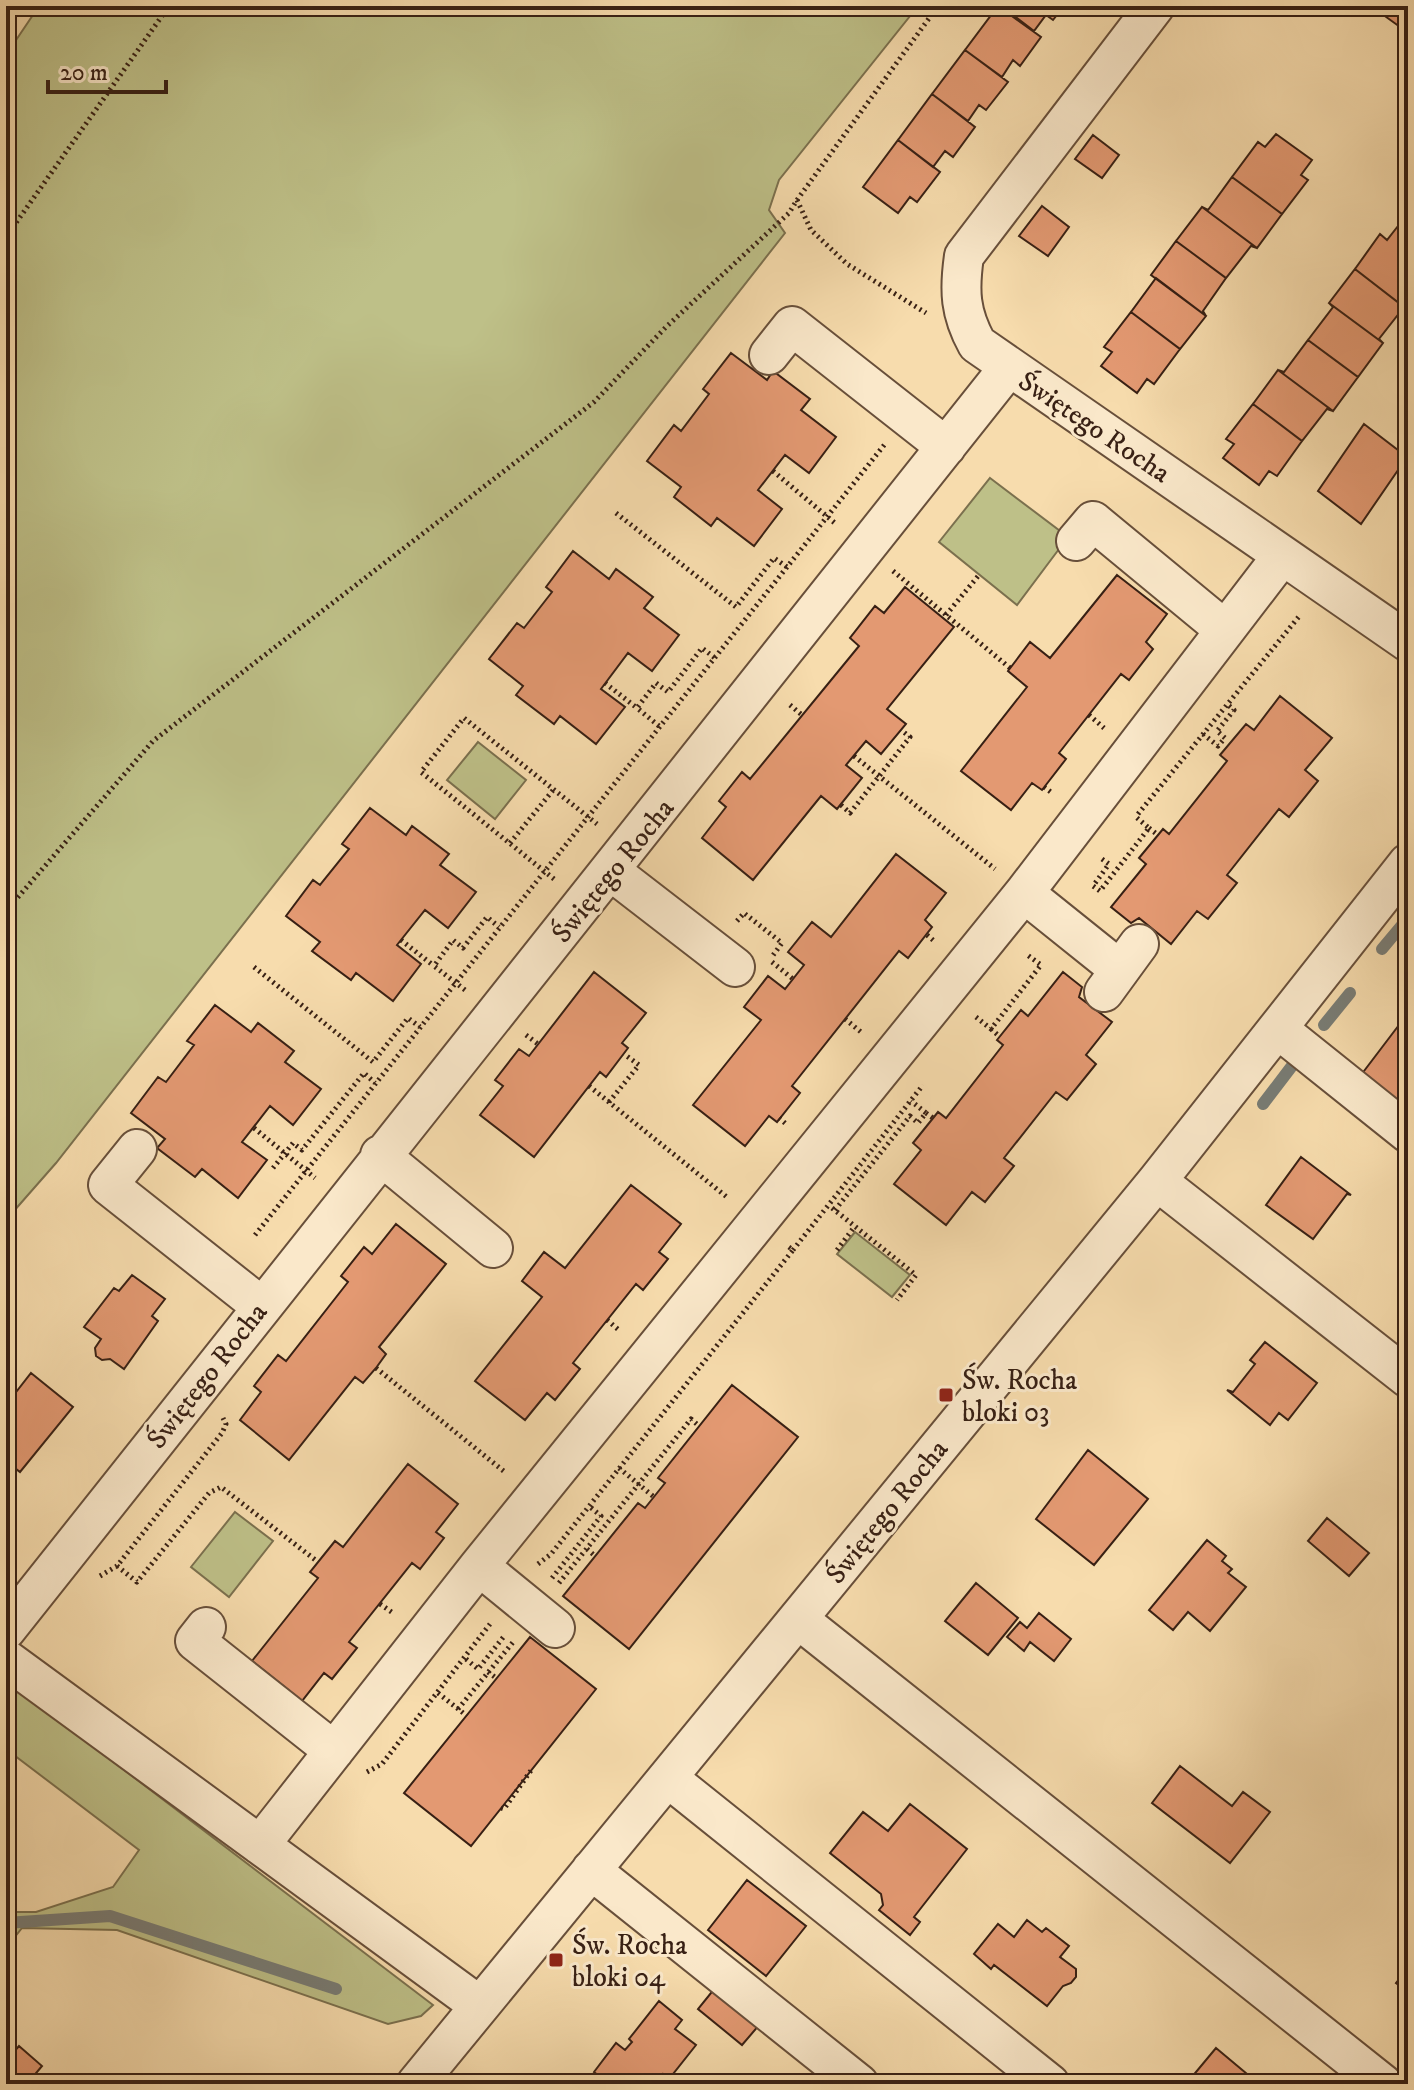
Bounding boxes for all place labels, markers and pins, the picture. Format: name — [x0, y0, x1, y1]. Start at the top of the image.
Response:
place label: Św. Rocha bloki 03 — [962, 1362, 1077, 1430]
marker: Św. Rocha bloki 03 — [937, 1386, 955, 1404]
place label: Św. Rocha bloki 04 — [572, 1927, 687, 1995]
marker: Św. Rocha bloki 04 — [547, 1951, 565, 1969]

